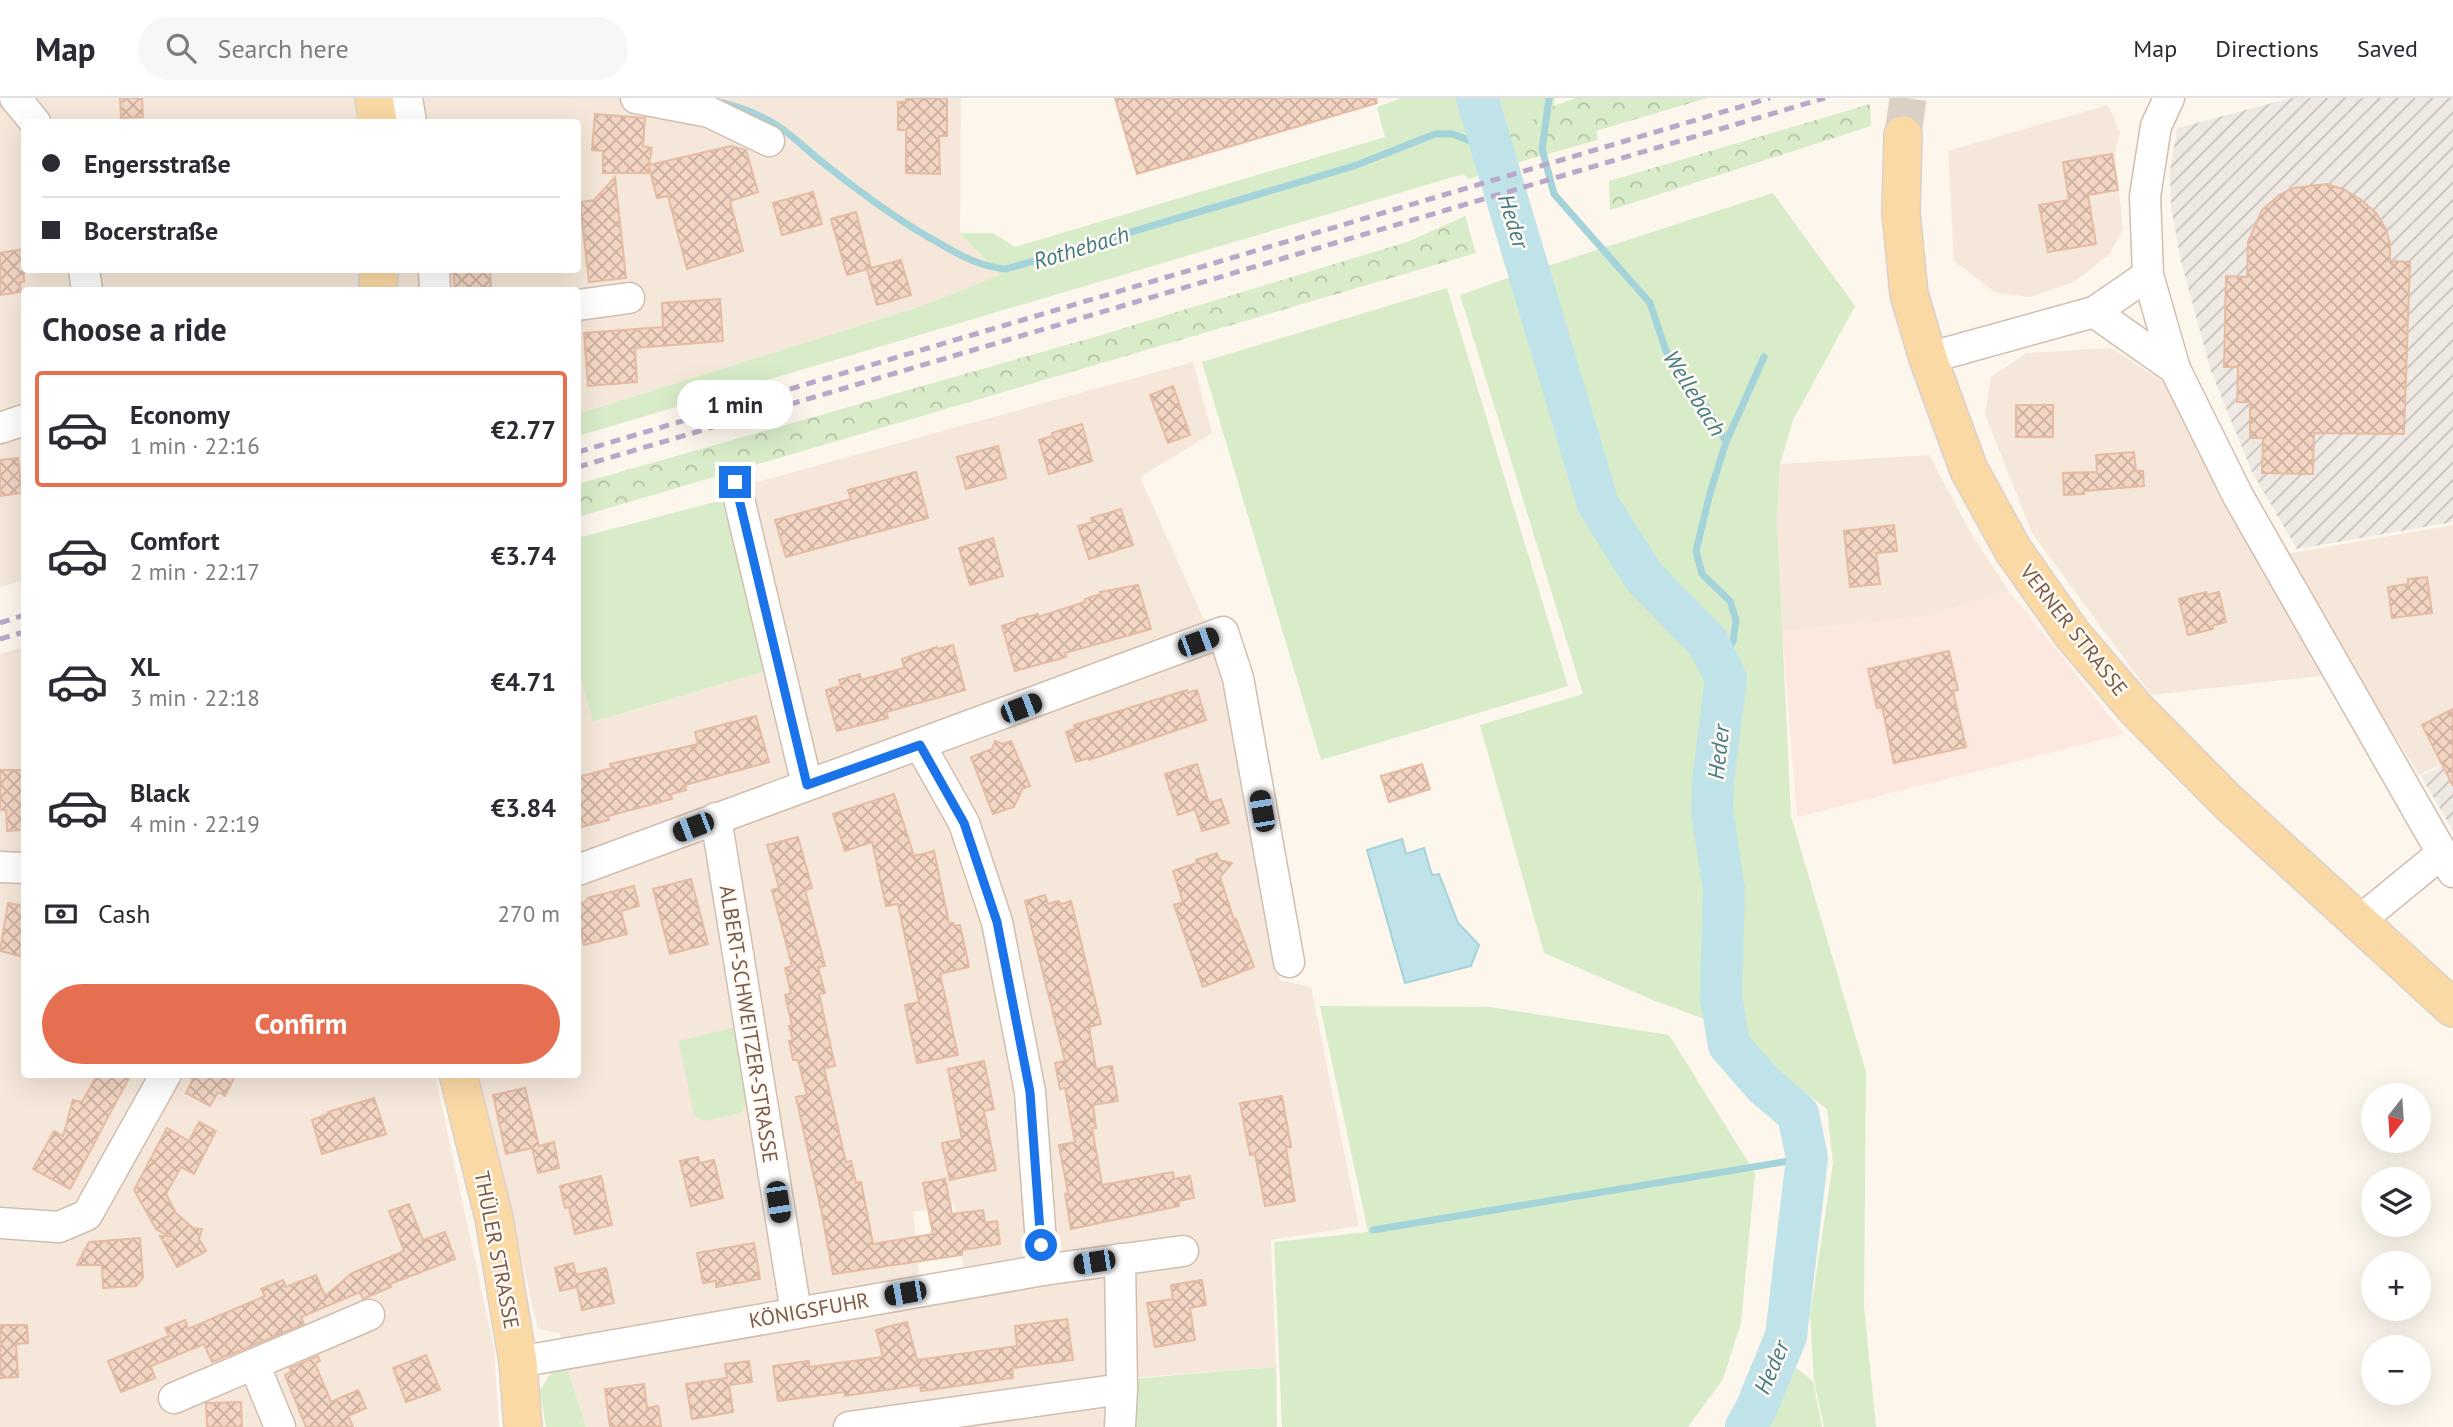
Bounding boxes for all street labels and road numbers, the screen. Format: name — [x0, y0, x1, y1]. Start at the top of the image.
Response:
street label: VERNER STRASSE — [2014, 558, 2134, 701]
street label: ALBERT-SCHWEITZER-STRASSE — [714, 883, 784, 1165]
street label: THÜLER STRASSE — [468, 1169, 526, 1331]
street label: KÖNIGSFUHR — [747, 1286, 871, 1334]

